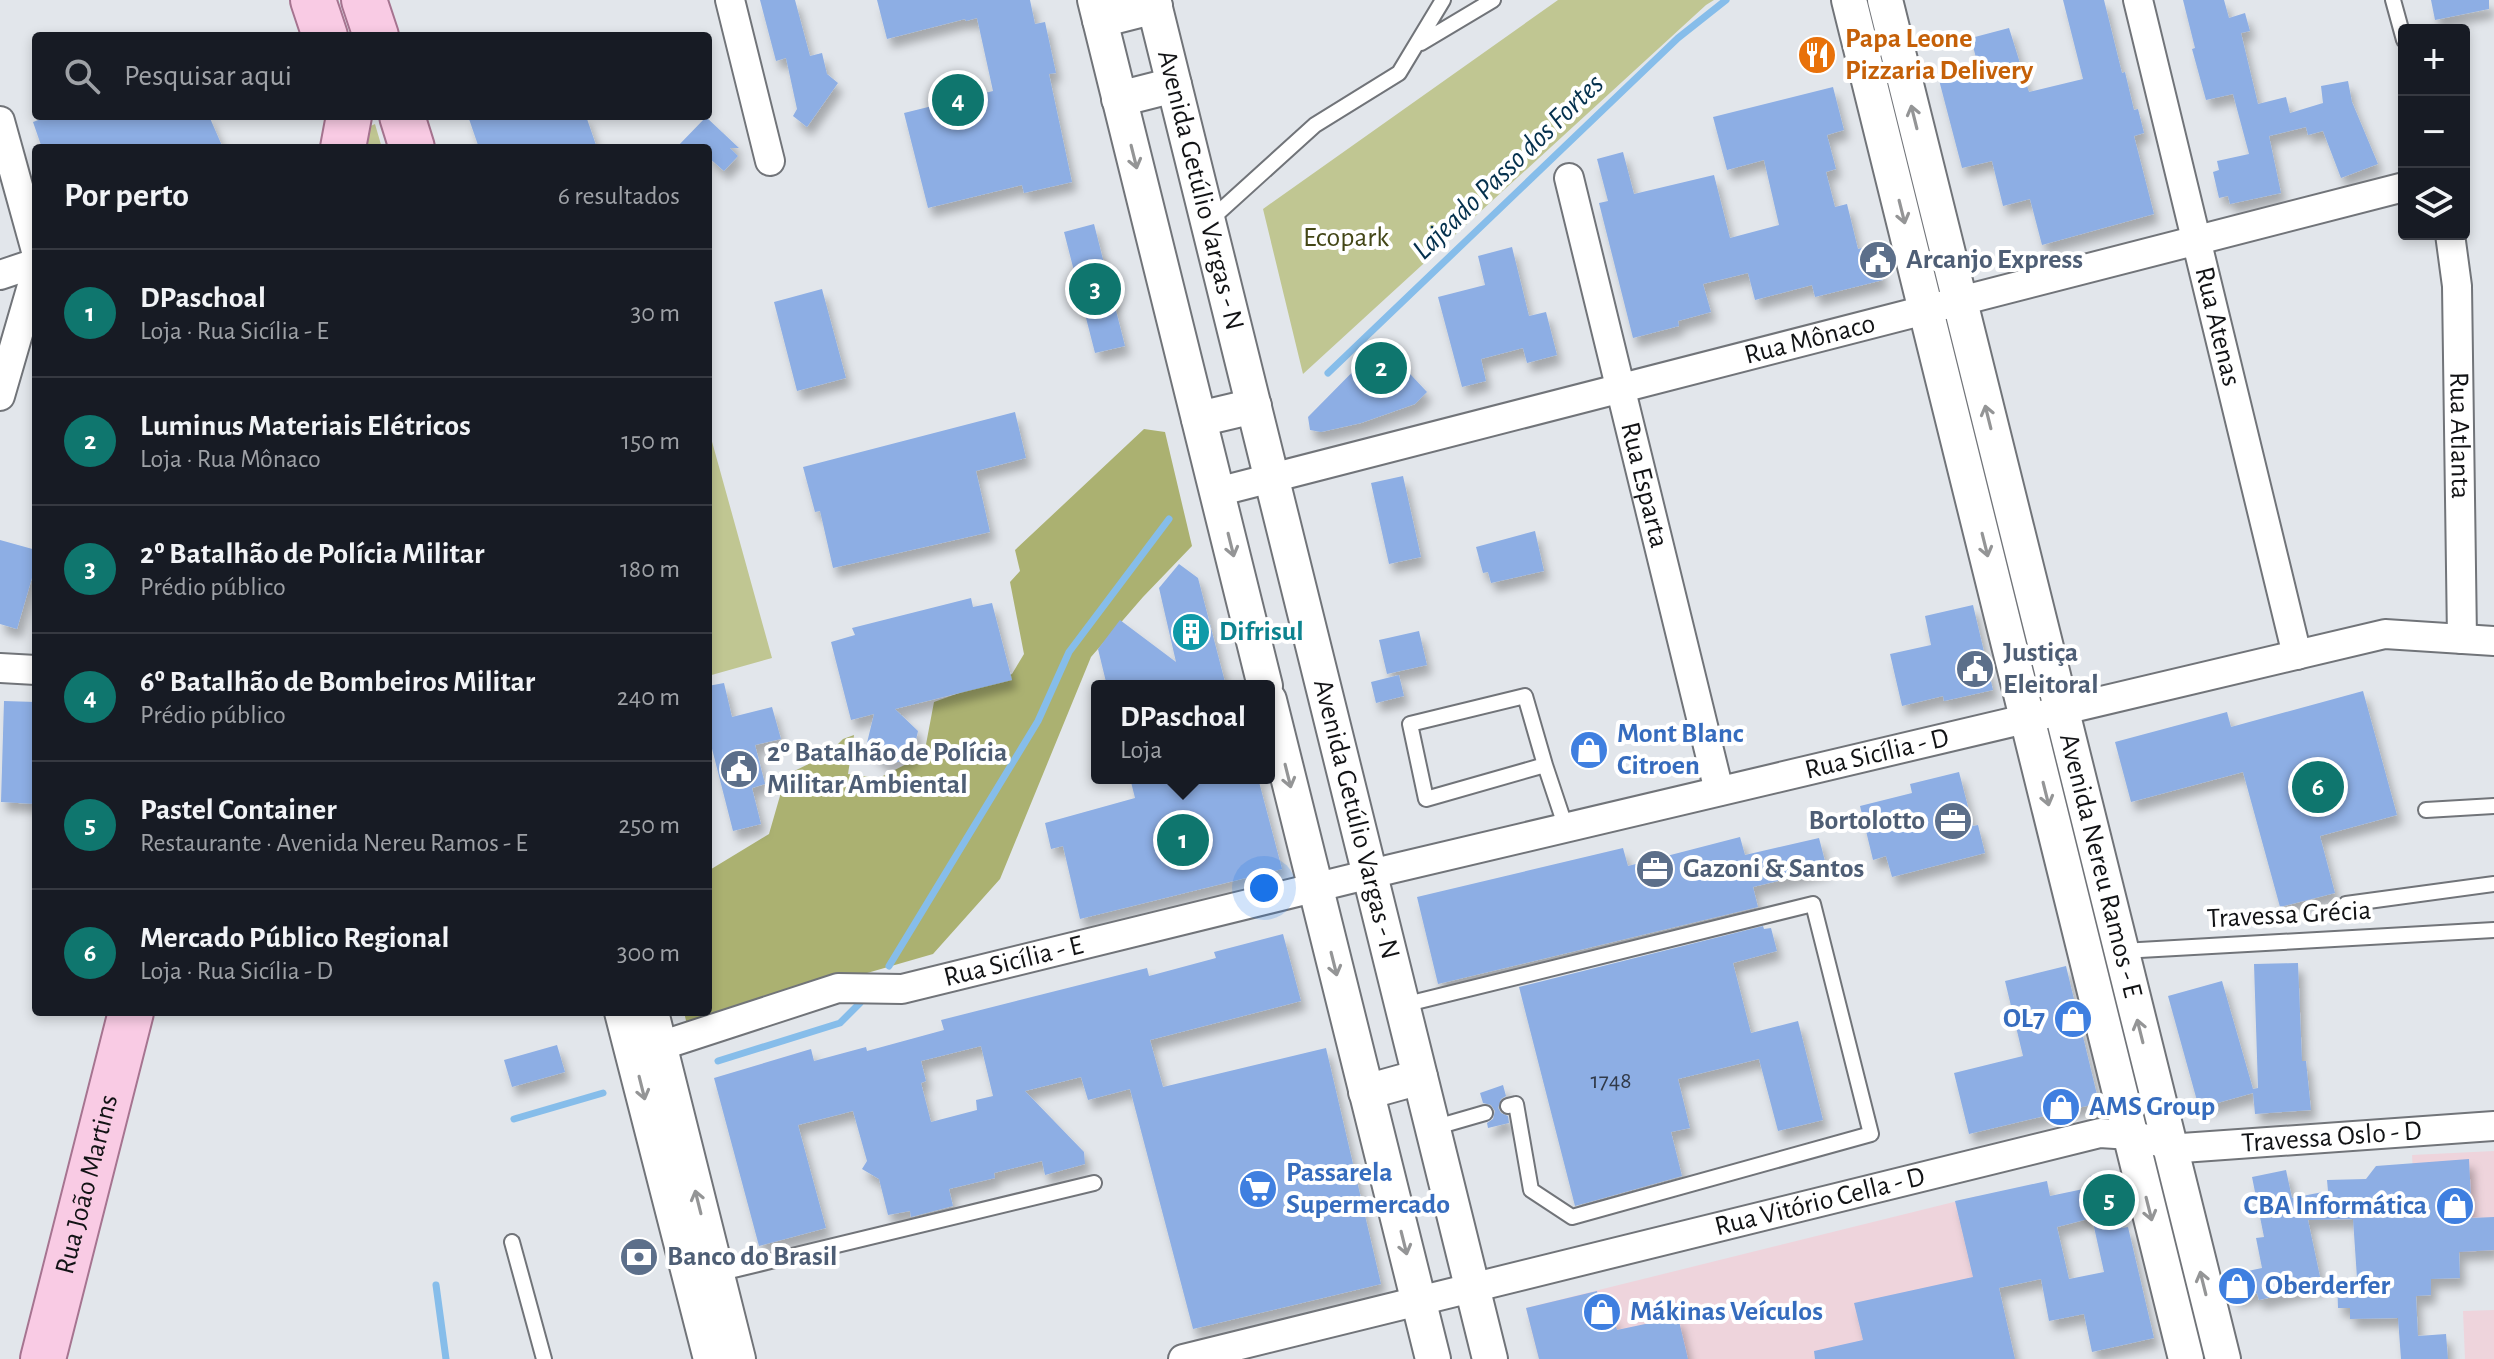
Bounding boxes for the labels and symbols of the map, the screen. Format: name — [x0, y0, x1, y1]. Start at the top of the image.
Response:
place label: Papa Leone Pizzaria Delivery — [1845, 25, 2034, 85]
restaurant icon: Papa Leone Pizzaria Delivery — [1796, 34, 1838, 76]
street label: Avenida Getúlio Vargas - N — [1152, 47, 1248, 333]
water label: Lajeado Passo dos Fortes — [1407, 68, 1609, 265]
pin: 4 — [932, 70, 984, 130]
one-way arrow — [1906, 104, 1921, 130]
one-way arrow — [1127, 144, 1142, 170]
one-way arrow — [1895, 198, 1910, 224]
park label: Ecopark — [1303, 224, 1389, 252]
public building icon: Arcanjo Express — [1857, 239, 1899, 281]
place label: Arcanjo Express — [1906, 246, 2083, 274]
pin: 3 — [1069, 259, 1121, 319]
street label: Rua Atenas — [2189, 264, 2245, 389]
street label: Rua Mônaco — [1741, 309, 1878, 370]
pin: 2 — [1355, 338, 1407, 398]
street label: Rua Atlanta — [2444, 372, 2474, 499]
one-way arrow — [1980, 405, 1995, 431]
street label: Rua Esparta — [1615, 419, 1673, 551]
one-way arrow — [1224, 532, 1239, 558]
one-way arrow — [1978, 532, 1993, 558]
building icon: Difrisul — [1170, 611, 1212, 653]
place label: Difrisul — [1219, 618, 1304, 646]
place label: Justiça Eleitoral — [2003, 639, 2099, 699]
public building icon: Justiça Eleitoral — [1954, 648, 1996, 690]
street label: Avenida Getúlio Vargas - N — [1308, 676, 1404, 962]
place label: Mont Blanc Citroen — [1617, 720, 1744, 780]
street label: Rua Sicília - D — [1802, 724, 1952, 785]
shop icon: Mont Blanc Citroen — [1568, 729, 1610, 771]
street label: Avenida Nereu Ramos - E — [2054, 731, 2147, 1001]
place label: 2º Batalhão de Polícia Militar Ambiental — [767, 739, 1007, 799]
public building icon: 2º Batalhão de Polícia Militar Ambiental — [718, 748, 760, 790]
pin: 6 — [2292, 757, 2344, 817]
one-way arrow — [1281, 763, 1296, 788]
one-way arrow — [2040, 780, 2055, 806]
office icon: Bortolotto — [1932, 800, 1974, 842]
place label: Bortolotto — [1809, 807, 1925, 835]
pin: 1 — [1157, 810, 1209, 870]
office icon: Gazoni & Santos — [1634, 848, 1676, 890]
place label: Gazoni & Santos — [1683, 855, 1864, 883]
your location — [1244, 868, 1284, 908]
street label: Travessa Grécia — [2206, 897, 2372, 933]
street label: Rua Sicília - E — [941, 931, 1086, 992]
one-way arrow — [1328, 950, 1343, 976]
shop icon: OL7 — [2052, 998, 2094, 1040]
place label: OL7 — [2003, 1005, 2045, 1033]
one-way arrow — [2132, 1019, 2147, 1045]
house number: 1748 — [1590, 1069, 1632, 1093]
one-way arrow — [635, 1074, 650, 1100]
shop icon: AMS Group — [2040, 1086, 2082, 1128]
street label: Rua João Martins — [51, 1092, 123, 1277]
place label: AMS Group — [2089, 1093, 2215, 1121]
street label: Travessa Oslo - D — [2240, 1117, 2423, 1158]
place label: Passarela Supermercado — [1286, 1159, 1450, 1219]
street label: Rua Vitório Cella - D — [1712, 1163, 1928, 1241]
supermarket icon: Passarela Supermercado — [1237, 1168, 1279, 1210]
pin: 5 — [2083, 1170, 2135, 1230]
shop icon: CBA Informática — [2434, 1185, 2476, 1227]
one-way arrow — [690, 1190, 705, 1215]
place label: CBA Informática — [2244, 1192, 2427, 1220]
one-way arrow — [2143, 1196, 2158, 1222]
one-way arrow — [1397, 1230, 1412, 1256]
bank icon: Banco do Brasil — [618, 1236, 660, 1278]
place label: Banco do Brasil — [667, 1243, 837, 1271]
shop icon: Oberderfer — [2216, 1265, 2258, 1307]
one-way arrow — [2195, 1271, 2210, 1297]
place label: Oberderfer — [2265, 1272, 2390, 1300]
shop icon: Mákinas Veículos — [1581, 1291, 1623, 1333]
place label: Mákinas Veículos — [1630, 1298, 1823, 1326]

